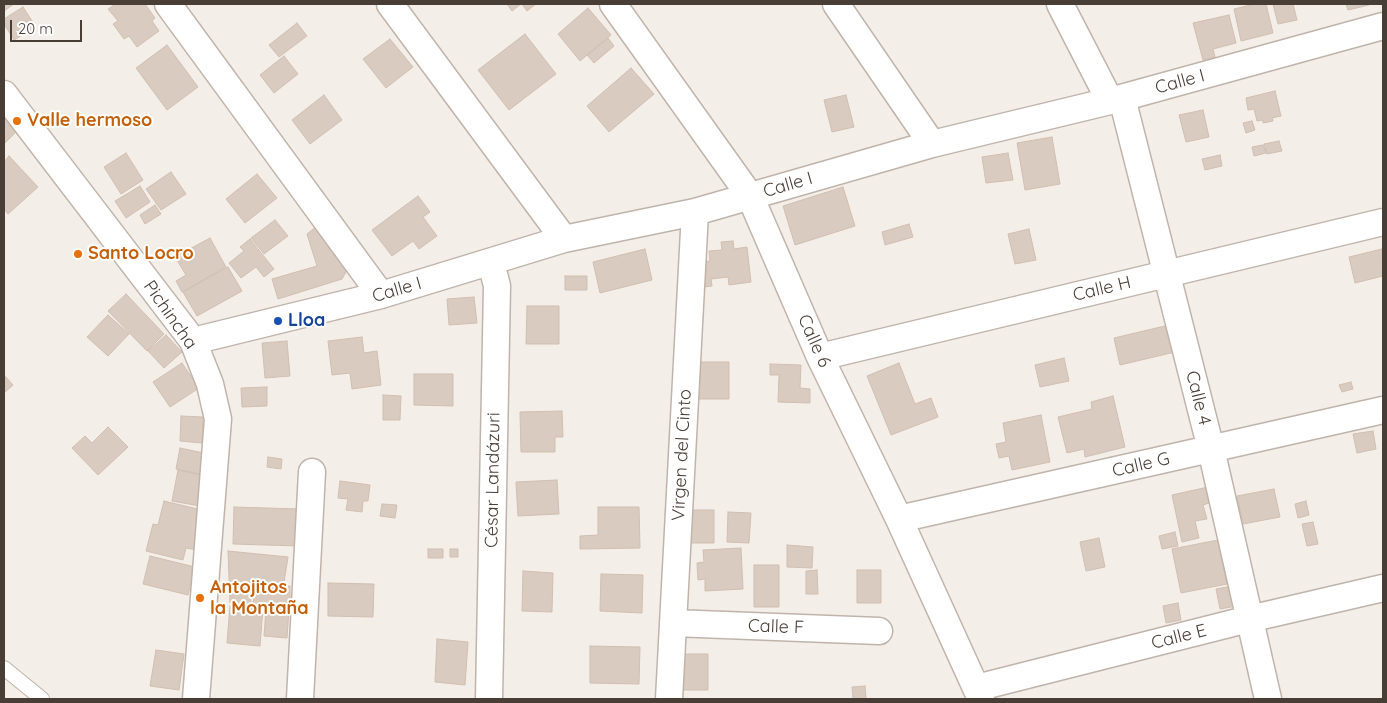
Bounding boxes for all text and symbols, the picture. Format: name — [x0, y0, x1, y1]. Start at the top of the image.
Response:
scale bar — [12, 10, 85, 42]
text: 20 m — [18, 19, 53, 38]
street label: Calle I — [1153, 65, 1207, 99]
place label: Valle hermoso — [27, 110, 152, 132]
marker: Valle hermoso — [11, 115, 23, 127]
street label: Calle I — [761, 168, 815, 202]
place label: Santo Locro — [88, 243, 194, 265]
marker: Santo Locro — [72, 248, 84, 260]
street label: Calle H — [1071, 272, 1133, 306]
street label: Calle I — [370, 273, 424, 307]
street label: Pichincha — [139, 277, 201, 353]
place label: Lloa — [288, 310, 325, 332]
street label: Calle 6 — [793, 311, 835, 371]
marker: Lloa — [272, 315, 284, 327]
street label: Calle 4 — [1181, 369, 1215, 427]
street label: Virgen del Cinto — [668, 389, 696, 521]
street label: César Landázuri — [481, 412, 505, 548]
street label: Calle G — [1110, 448, 1172, 482]
place label: Antojitos la Montaña — [210, 577, 309, 620]
marker: Antojitos la Montaña — [194, 592, 206, 604]
street label: Calle F — [748, 615, 804, 639]
street label: Calle E — [1149, 620, 1209, 654]

